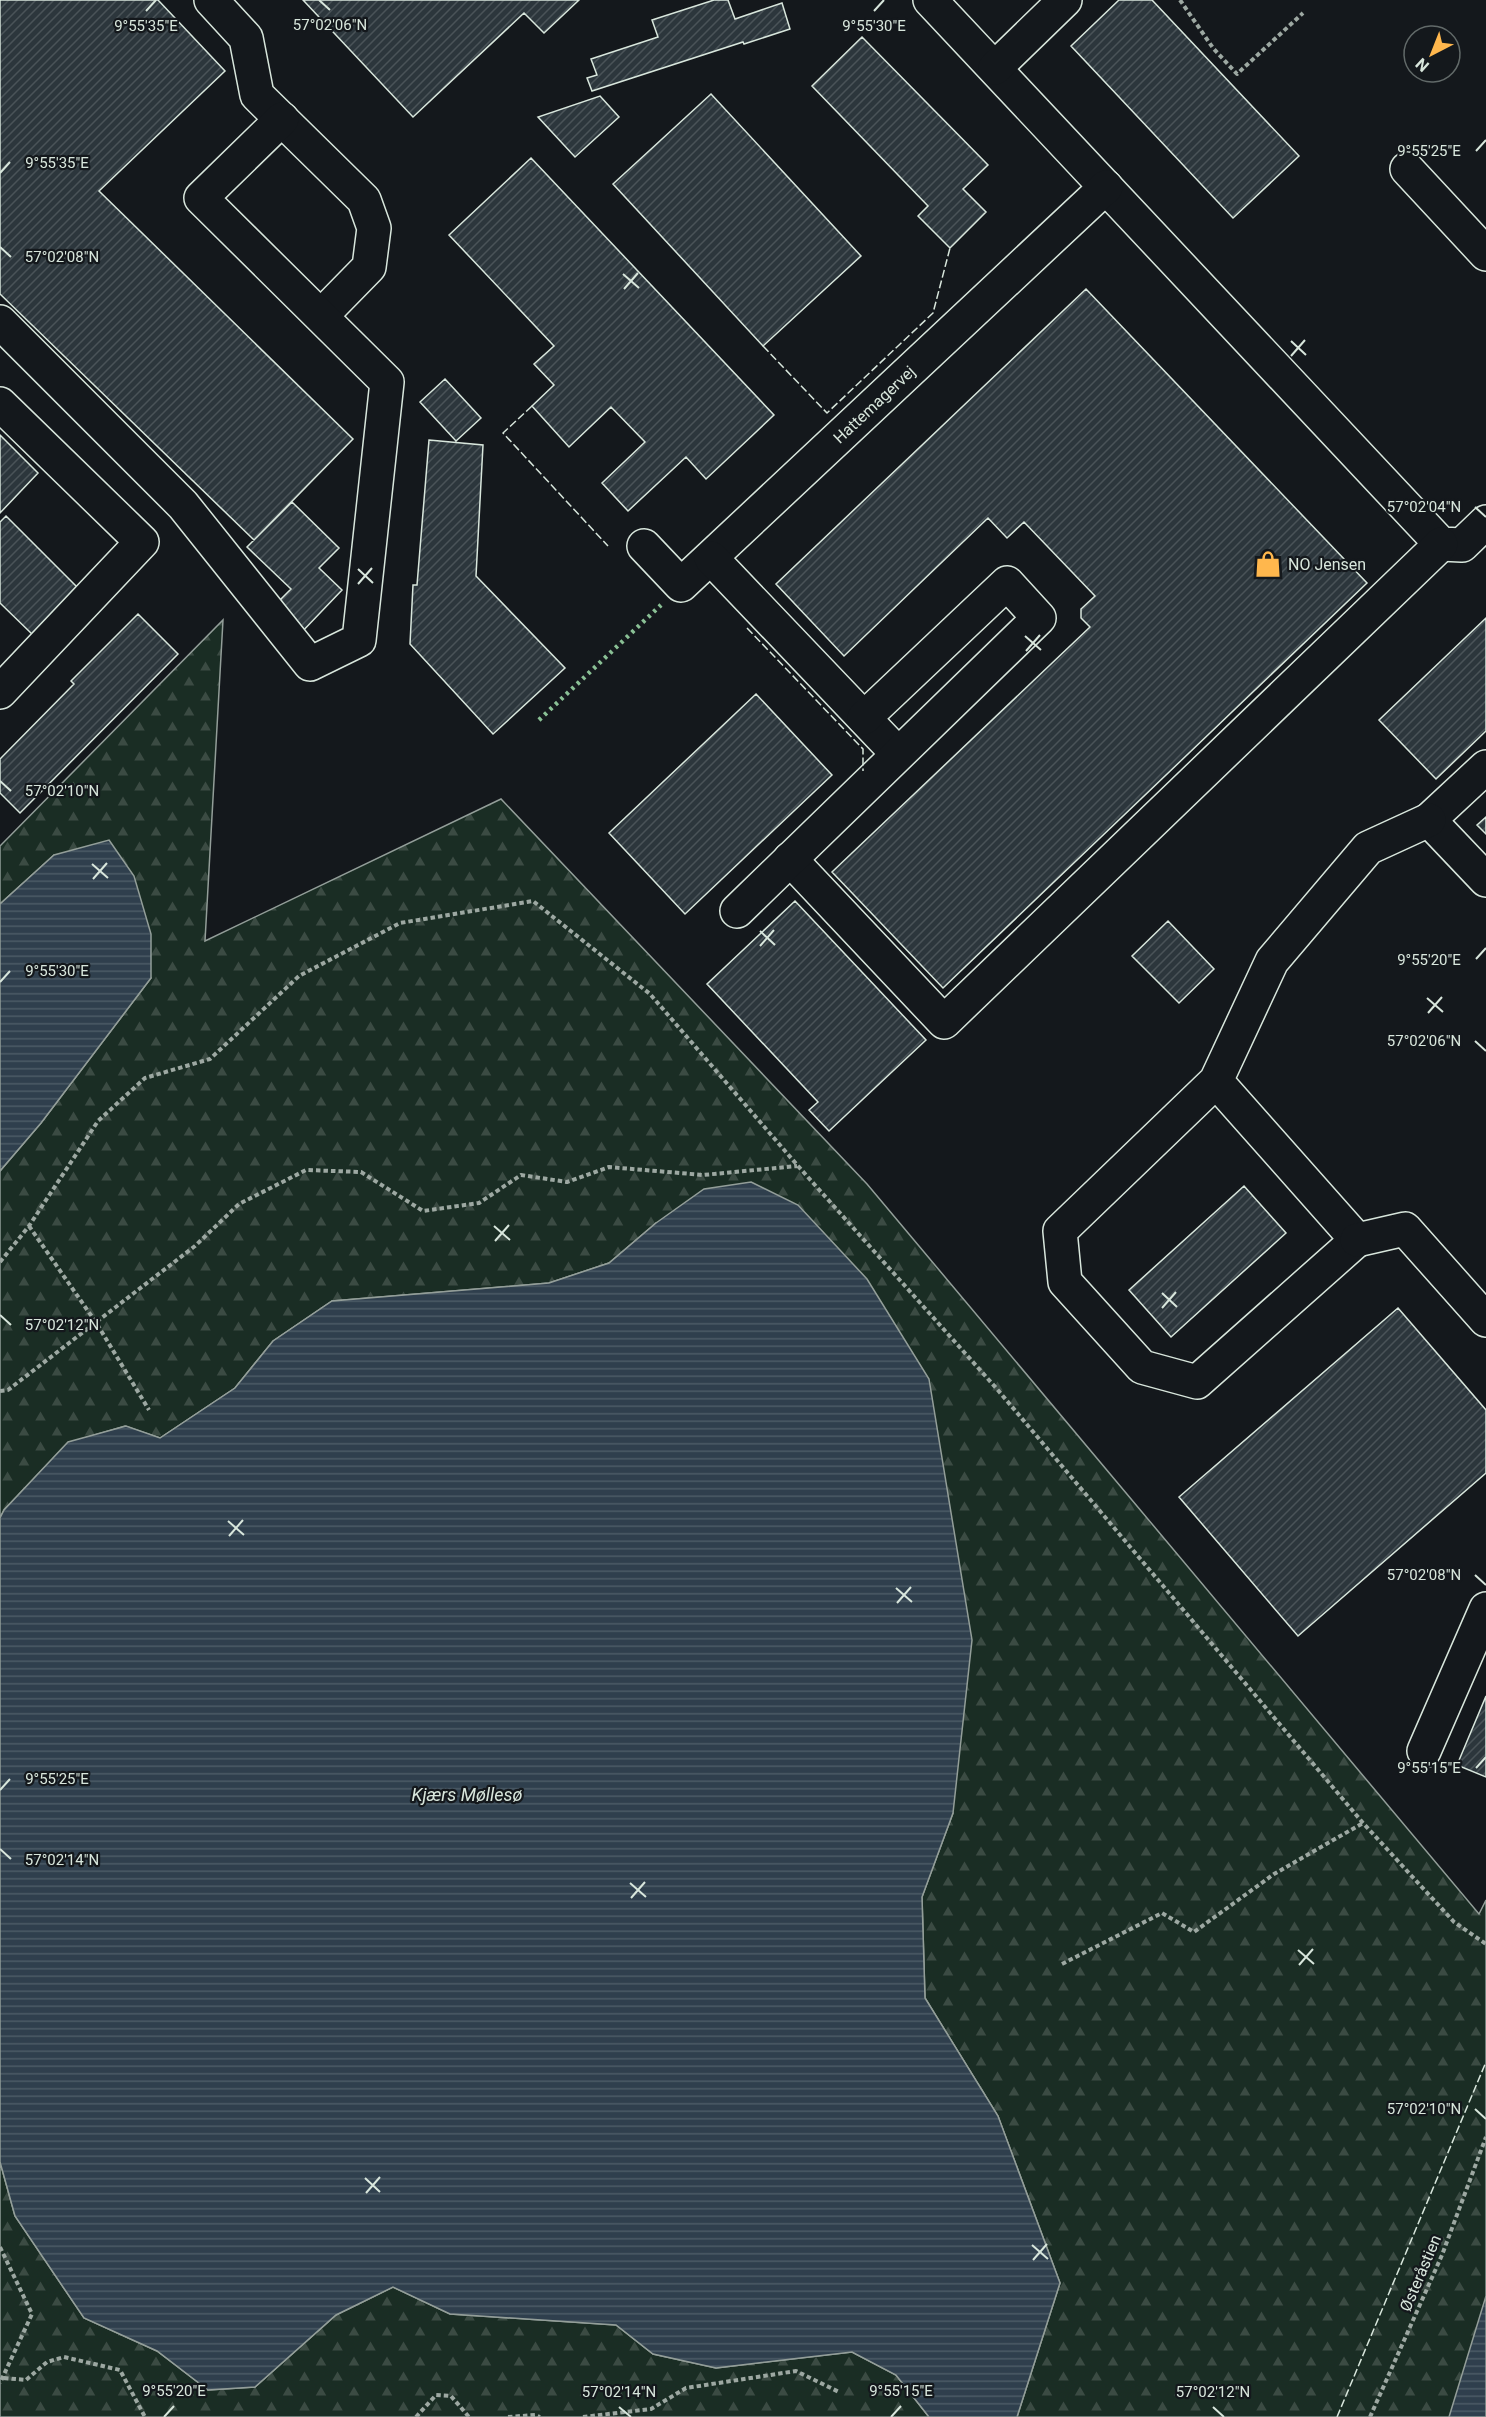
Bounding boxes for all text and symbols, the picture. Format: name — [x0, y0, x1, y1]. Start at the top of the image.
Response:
text: 57°02'06"N — [293, 16, 367, 34]
text: 9°55'35"E — [114, 17, 178, 35]
text: 9°55'30"E — [842, 17, 906, 35]
north arrow — [1402, 24, 1462, 84]
text: N — [1412, 54, 1433, 76]
text: 9°55'25"E — [1397, 142, 1461, 160]
text: 9°55'35"E — [25, 154, 89, 172]
text: 57°02'08"N — [25, 248, 99, 266]
street label: Hattemagervej — [829, 362, 919, 448]
text: 57°02'04"N — [1387, 498, 1461, 516]
shop icon: NO Jensen — [1253, 549, 1283, 579]
place label: NO Jensen — [1288, 555, 1366, 574]
text: 57°02'10"N — [25, 782, 99, 800]
text: 9°55'20"E — [1397, 951, 1461, 969]
text: 9°55'30"E — [25, 962, 89, 980]
text: 57°02'06"N — [1387, 1032, 1461, 1050]
text: 57°02'12"N — [25, 1316, 99, 1334]
text: 57°02'08"N — [1387, 1566, 1461, 1584]
text: 9°55'15"E — [1397, 1759, 1461, 1777]
text: 9°55'25"E — [25, 1770, 89, 1788]
water label: Kjærs Møllesø — [411, 1784, 523, 1805]
text: 57°02'14"N — [25, 1851, 99, 1869]
text: 57°02'10"N — [1387, 2100, 1461, 2118]
street label: Østeråstien — [1396, 2232, 1445, 2314]
text: 9°55'20"E — [142, 2382, 206, 2400]
text: 9°55'15"E — [869, 2382, 933, 2400]
text: 57°02'14"N — [582, 2383, 656, 2401]
text: 57°02'12"N — [1176, 2383, 1250, 2401]

